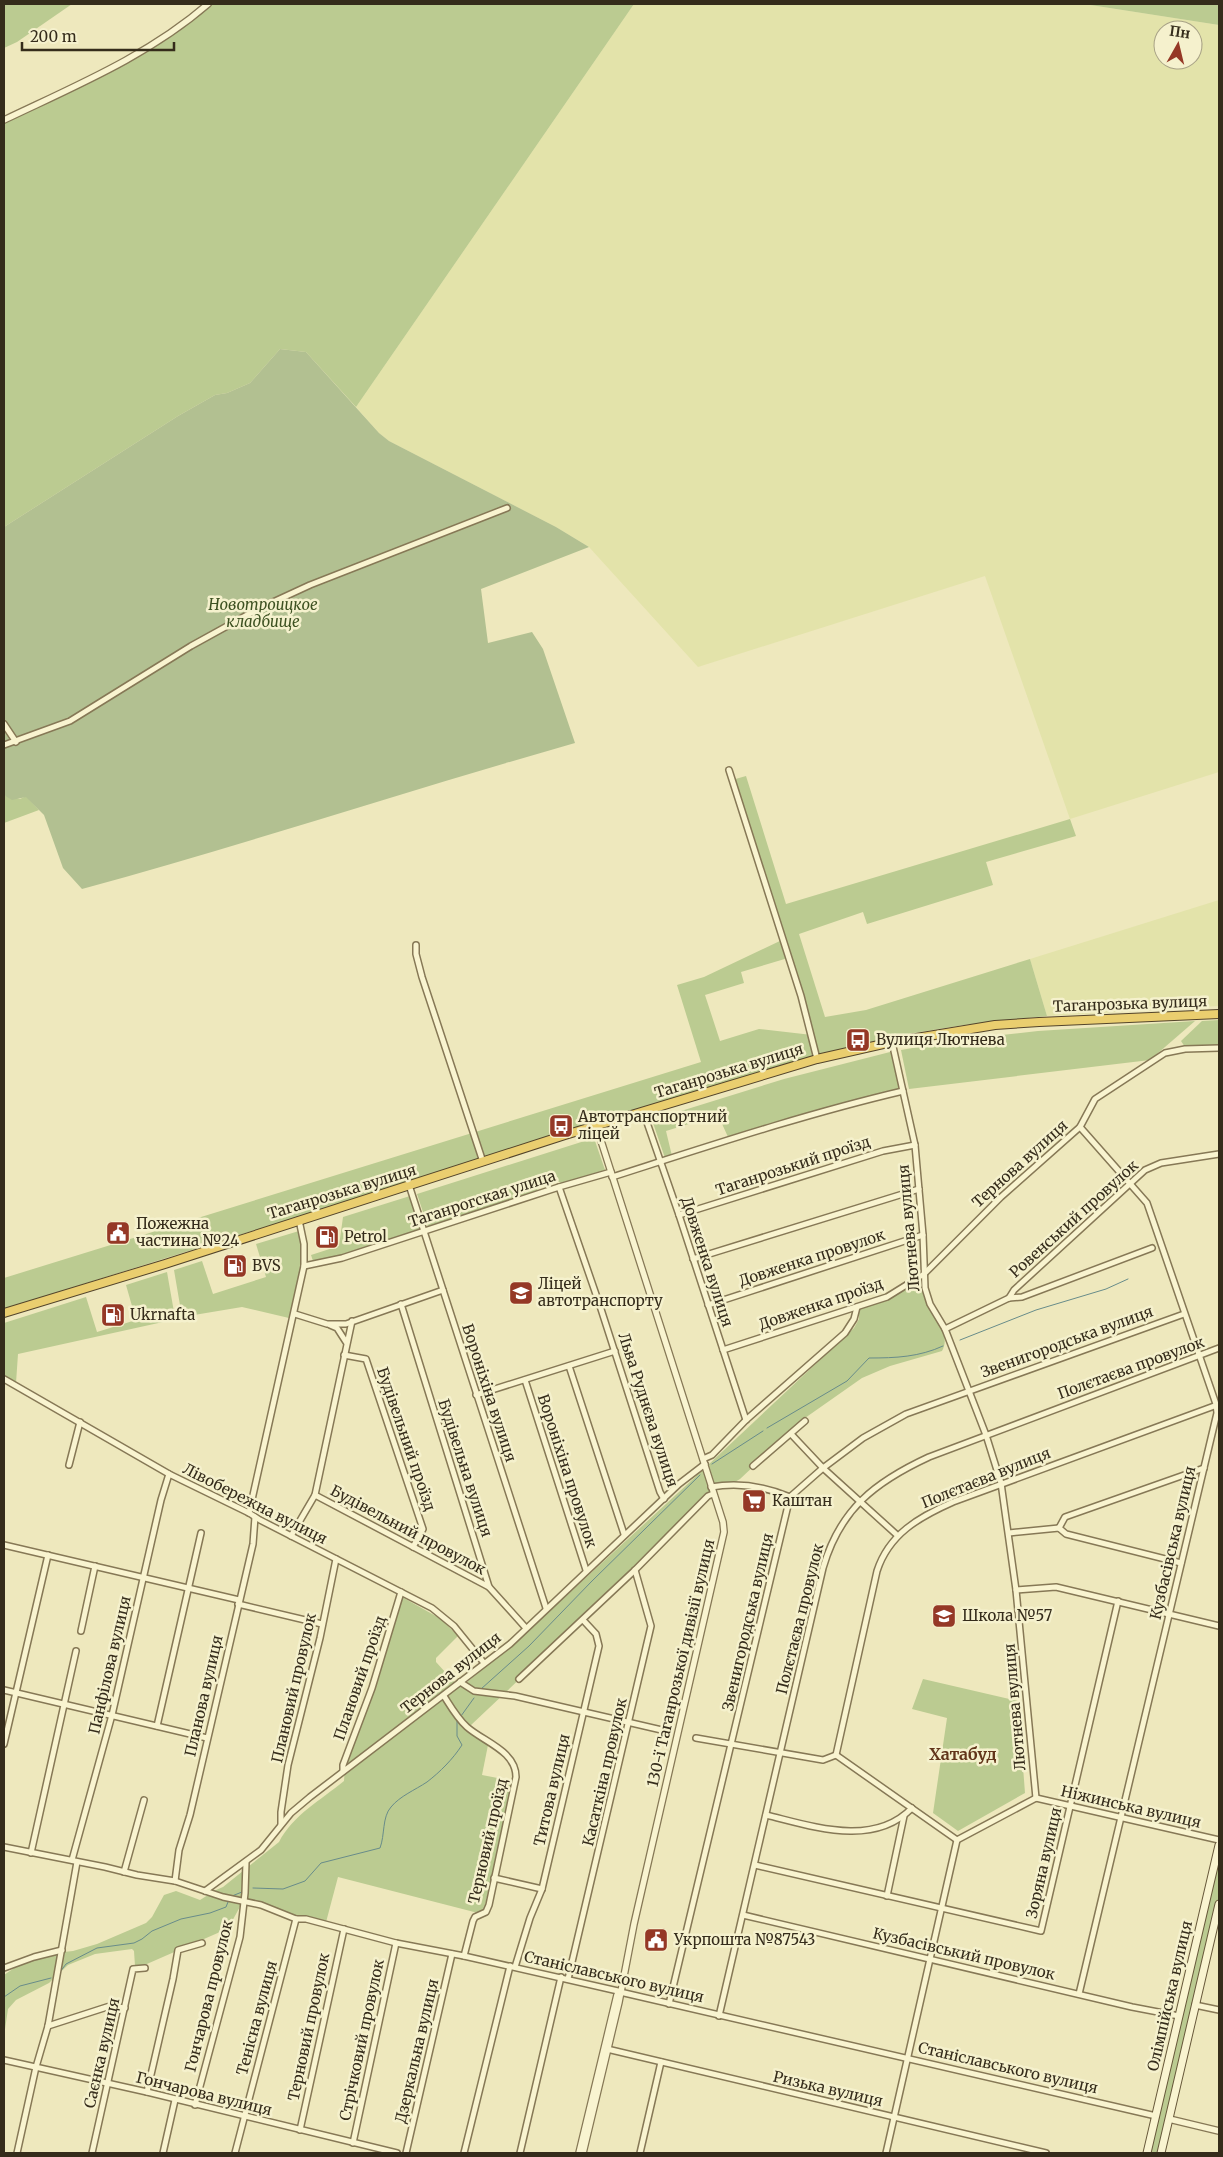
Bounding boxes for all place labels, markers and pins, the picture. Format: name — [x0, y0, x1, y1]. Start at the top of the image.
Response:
bus stop icon: Вулиця Лютнева — [845, 1027, 871, 1053]
place label: Вулиця Лютнева — [876, 1030, 1005, 1049]
place label: Автотранспортний ліцей — [577, 1107, 727, 1143]
bus stop icon: Автотранспортний ліцей — [548, 1113, 574, 1139]
place label: Пожежна частина №24 — [136, 1214, 239, 1250]
public building icon: Пожежна частина №24 — [105, 1220, 131, 1246]
fuel station icon: Petrol — [314, 1224, 340, 1250]
place label: Petrol — [344, 1227, 387, 1246]
fuel station icon: BVS — [222, 1253, 248, 1279]
place label: BVS — [252, 1256, 281, 1275]
place label: Ліцей автотранспорту — [538, 1274, 663, 1310]
school or university icon: Ліцей автотранспорту — [508, 1280, 534, 1306]
fuel station icon: Ukrnafta — [100, 1302, 126, 1328]
place label: Ukrnafta — [130, 1305, 195, 1324]
supermarket icon: Каштан — [741, 1488, 767, 1514]
place label: Каштан — [772, 1491, 832, 1510]
school or university icon: Школа №57 — [931, 1603, 957, 1629]
place label: Школа №57 — [962, 1606, 1053, 1625]
public building icon: Укрпошта №87543 — [643, 1927, 669, 1953]
place label: Укрпошта №87543 — [673, 1930, 815, 1949]

